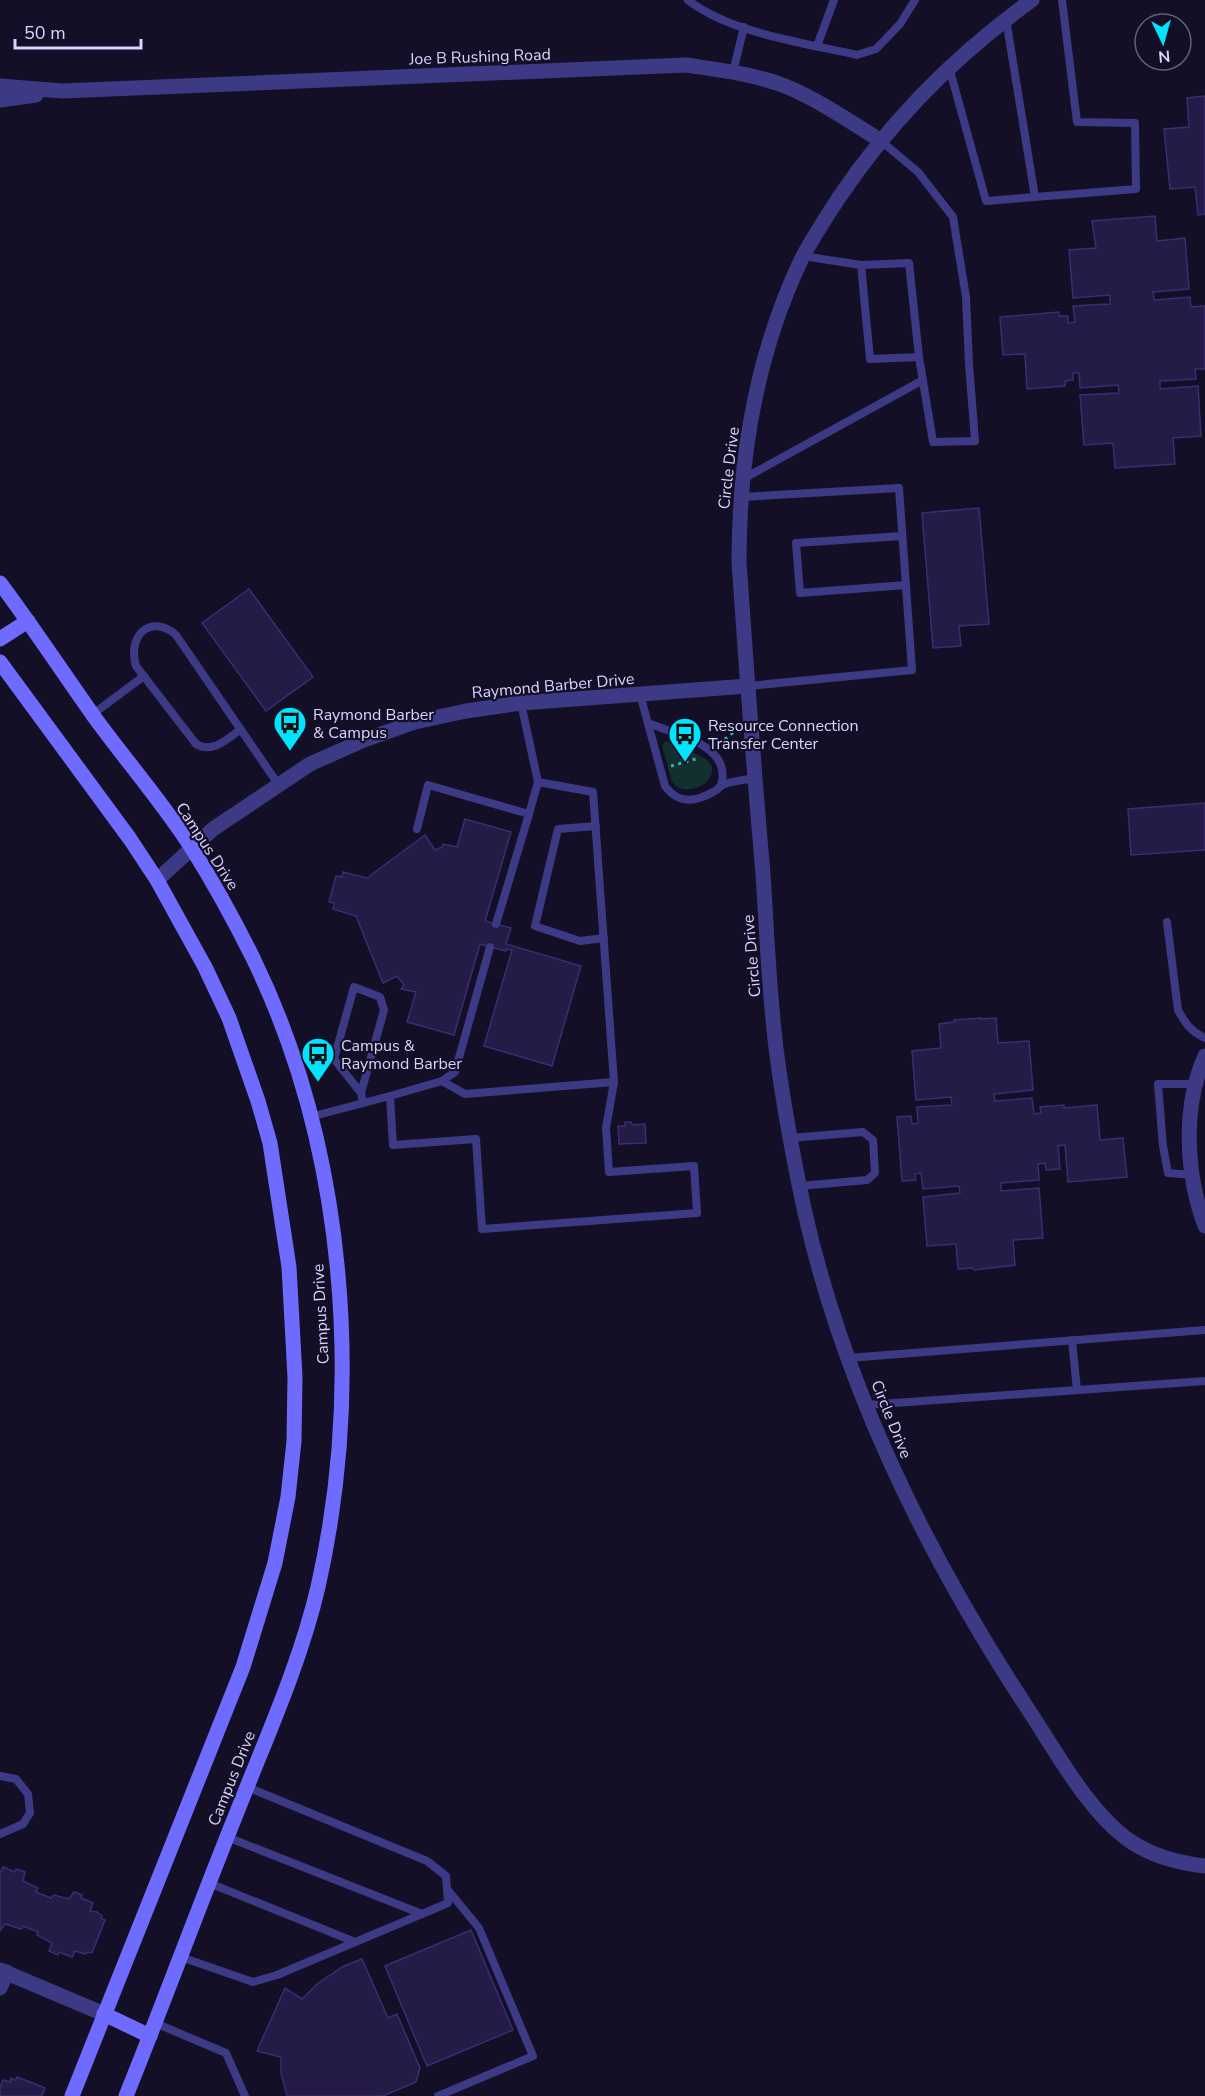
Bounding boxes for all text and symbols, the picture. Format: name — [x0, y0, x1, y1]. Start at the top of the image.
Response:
scale bar — [15, 12, 141, 50]
north arrow — [1133, 12, 1193, 72]
text: 50 m — [24, 21, 66, 45]
street label: Joe B Rushing Road — [408, 44, 551, 70]
text: N — [1157, 44, 1171, 67]
street label: Circle Drive — [713, 426, 745, 511]
street label: Raymond Barber Drive — [471, 668, 635, 704]
place label: Raymond Barber & Campus — [313, 704, 434, 744]
bus stop icon: Raymond Barber & Campus — [272, 705, 308, 752]
place label: Resource Connection Transfer Center — [708, 715, 859, 755]
bus stop icon: Resource Connection Transfer Center — [667, 716, 703, 763]
street label: Campus Drive — [170, 798, 244, 895]
street label: Circle Drive — [737, 914, 767, 998]
place label: Campus & Raymond Barber — [341, 1035, 462, 1075]
bus stop icon: Campus & Raymond Barber — [300, 1036, 336, 1083]
street label: Campus Drive — [307, 1263, 335, 1365]
street label: Circle Drive — [865, 1377, 917, 1462]
street label: Campus Drive — [203, 1728, 261, 1829]

